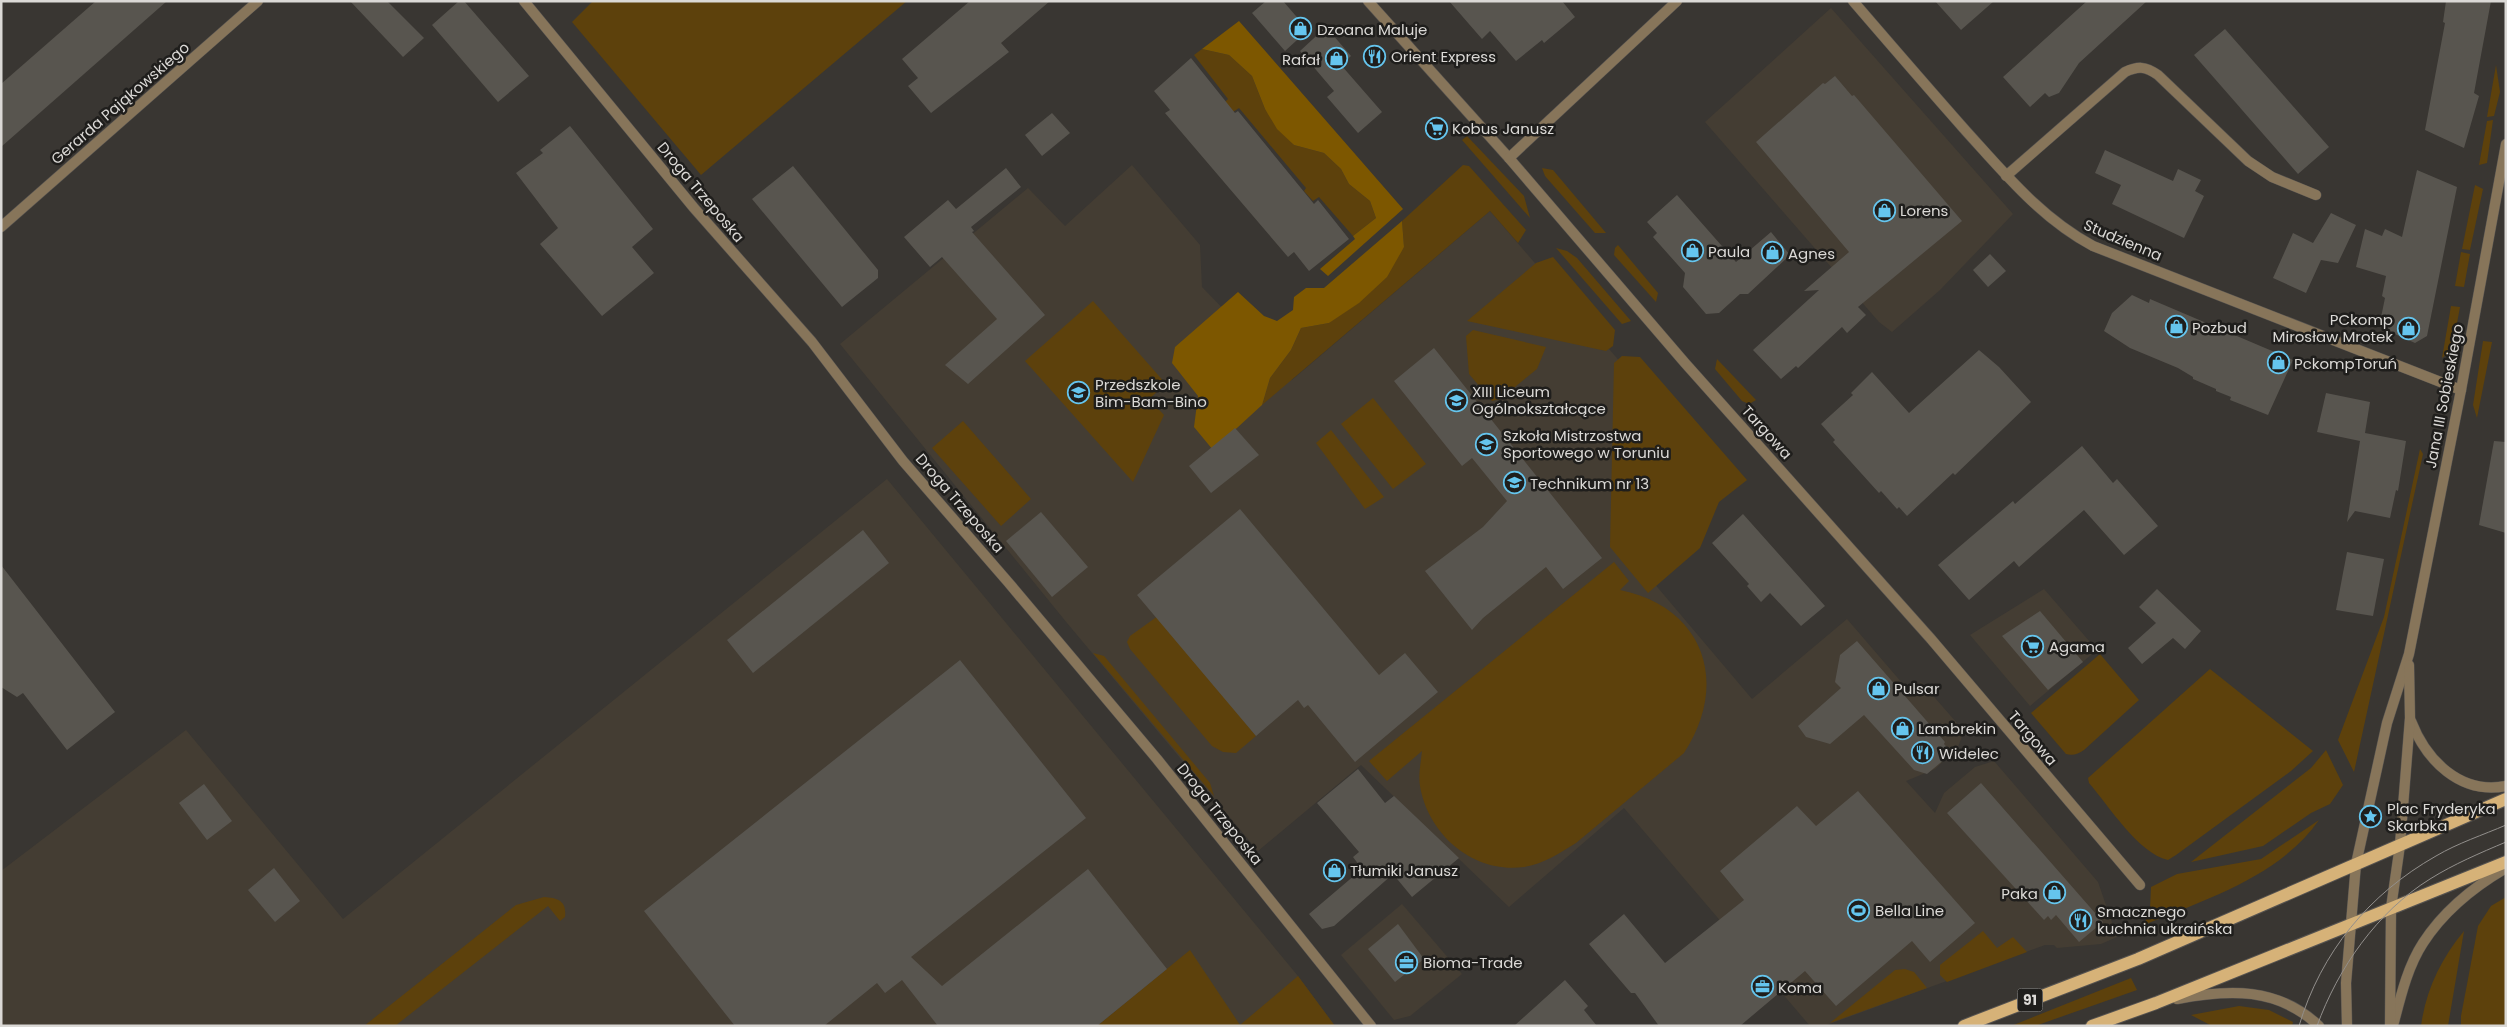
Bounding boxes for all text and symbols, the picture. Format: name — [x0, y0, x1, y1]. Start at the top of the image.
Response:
shop icon: Dzoana Maluje — [1289, 17, 1313, 41]
place label: Dzoana Maluje — [1317, 19, 1427, 40]
street label: Gerarda Pająkowskiego — [46, 37, 194, 169]
restaurant icon: Orient Express — [1363, 44, 1387, 68]
place label: Orient Express — [1391, 46, 1496, 67]
shop icon: Rafał — [1324, 47, 1348, 71]
place label: Rafał — [1282, 49, 1320, 70]
supermarket icon: Kobus Janusz — [1424, 116, 1448, 140]
place label: Kobus Janusz — [1452, 118, 1554, 139]
street label: Droga Trzeposka — [653, 137, 749, 247]
shop icon: Lorens — [1872, 198, 1896, 222]
place label: Lorens — [1900, 200, 1949, 221]
street label: Studzienna — [2081, 214, 2165, 266]
shop icon: Paula — [1680, 239, 1704, 263]
place label: Paula — [1708, 241, 1750, 262]
shop icon: Agnes — [1760, 241, 1784, 265]
place label: Agnes — [1788, 243, 1835, 264]
place label: PCkomp Mirosław Mrotek — [2273, 309, 2393, 347]
shop icon: Pozbud — [2164, 315, 2188, 339]
shop icon: PCkomp Mirosław Mrotek — [2397, 316, 2421, 340]
place label: Pozbud — [2192, 317, 2247, 338]
street label: Jana III Sobieskiego — [2420, 322, 2468, 470]
shop icon: PckompToruń — [2266, 351, 2290, 375]
place label: PckompToruń — [2294, 353, 2397, 374]
place label: Przedszkole Bim-Bam-Bino — [1095, 374, 1207, 412]
school or university icon: Przedszkole Bim-Bam-Bino — [1067, 381, 1091, 405]
place label: XIII Liceum Ogólnokształcące — [1472, 381, 1606, 419]
school or university icon: XIII Liceum Ogólnokształcące — [1444, 388, 1468, 412]
street label: Targowa — [1737, 400, 1797, 464]
place label: Szkoła Mistrzostwa Sportowego w Toruniu — [1503, 425, 1670, 463]
school or university icon: Szkoła Mistrzostwa Sportowego w Toruniu — [1475, 432, 1499, 456]
street label: Droga Trzeposka — [911, 449, 1009, 557]
school or university icon: Technikum nr 13 — [1502, 471, 1526, 495]
place label: Technikum nr 13 — [1530, 473, 1649, 494]
supermarket icon: Agama — [2021, 634, 2045, 658]
place label: Agama — [2049, 636, 2105, 657]
shop icon: Pulsar — [1866, 676, 1890, 700]
place label: Pulsar — [1894, 678, 1940, 699]
street label: Targowa — [2004, 706, 2062, 770]
shop icon: Lambrekin — [1890, 716, 1914, 740]
place label: Lambrekin — [1918, 718, 1996, 739]
restaurant icon: Widelec — [1911, 741, 1935, 765]
place label: Widelec — [1939, 743, 1999, 764]
street label: Droga Trzeposka — [1172, 759, 1268, 869]
place label: Plac Fryderyka Skarbka — [2387, 798, 2496, 836]
place icon: Plac Fryderyka Skarbka — [2359, 805, 2383, 829]
shop icon: Tłumiki Janusz — [1322, 858, 1346, 882]
place label: Tłumiki Janusz — [1350, 860, 1458, 881]
shop icon: Paka — [2042, 881, 2066, 905]
place label: Paka — [2001, 883, 2038, 904]
sports icon: Bella Line — [1847, 898, 1871, 922]
place label: Bella Line — [1875, 900, 1944, 921]
place label: Smacznego kuchnia ukraińska — [2097, 901, 2233, 939]
restaurant icon: Smacznego kuchnia ukraińska — [2069, 908, 2093, 932]
office icon: Bioma-Trade — [1395, 950, 1419, 974]
place label: Bioma-Trade — [1423, 952, 1523, 973]
office icon: Koma — [1750, 975, 1774, 999]
place label: Koma — [1778, 977, 1822, 998]
road number: 91 — [2018, 988, 2042, 1012]

